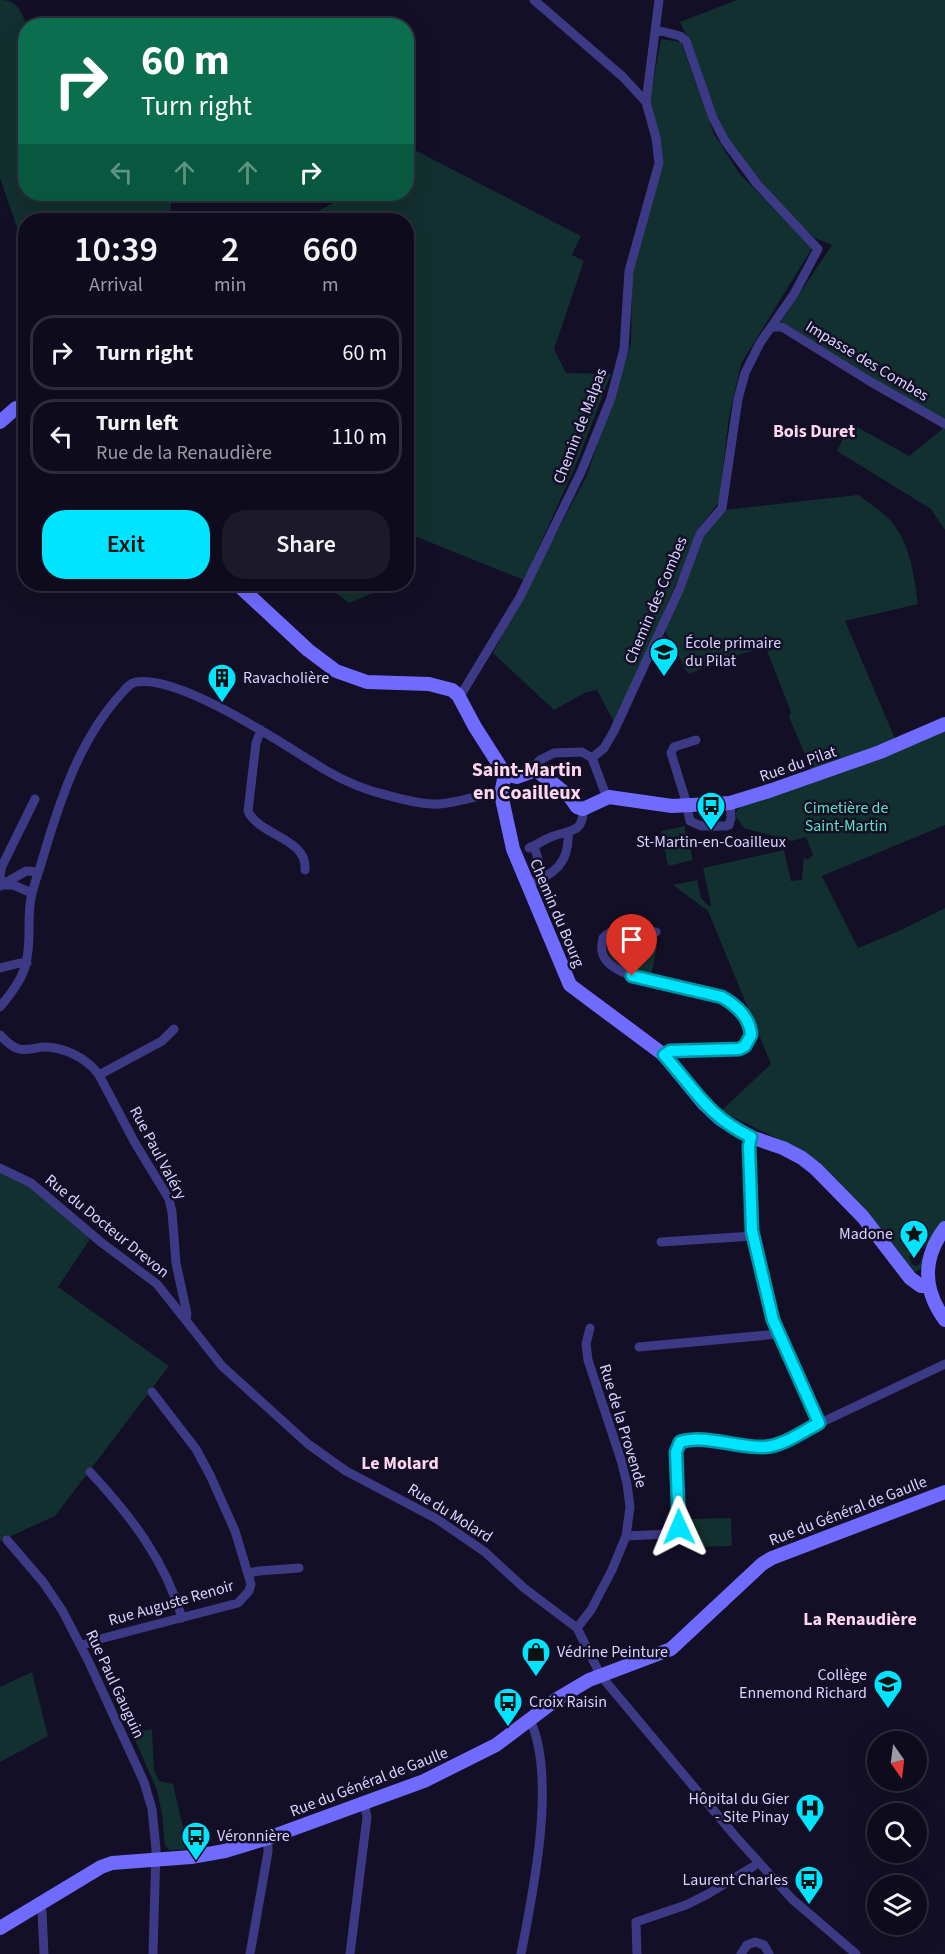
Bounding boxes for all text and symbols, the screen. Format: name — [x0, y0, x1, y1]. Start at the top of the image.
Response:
text: 60 m — [141, 31, 230, 91]
icon: right — [42, 42, 120, 120]
text: Turn right — [141, 87, 252, 126]
icon: left — [105, 156, 138, 189]
icon: ahead — [168, 156, 201, 189]
icon: ahead — [231, 156, 264, 189]
icon: right — [294, 156, 327, 189]
text: 10:39 — [74, 224, 158, 275]
text: 2 — [221, 224, 239, 275]
text: 660 — [302, 224, 358, 275]
text: Arrival — [89, 271, 143, 299]
text: min — [214, 271, 246, 299]
text: m — [322, 271, 338, 299]
street label: Impasse des Combes — [801, 316, 933, 407]
icon: right — [45, 336, 78, 369]
text: Turn right — [96, 337, 193, 369]
text: 60 m — [342, 337, 387, 369]
street label: Chemin de Malpas — [548, 365, 612, 487]
text: Turn left — [96, 407, 178, 439]
district label: Bois Duret — [773, 419, 855, 444]
icon: left — [45, 420, 78, 453]
text: 110 m — [332, 421, 387, 453]
text: Rue de la Renaudière — [96, 439, 272, 467]
button: Exit — [42, 510, 210, 579]
button: Share — [222, 510, 390, 579]
street label: Chemin des Combes — [619, 533, 693, 667]
place label: École primaire du Pilat — [685, 632, 781, 672]
school or university icon: École primaire du Pilat — [648, 636, 680, 678]
building icon: Ravacholière — [206, 662, 238, 704]
place label: Ravacholière — [243, 667, 329, 689]
street label: Rue du Pilat — [757, 740, 840, 787]
district label: Saint-Martin en Coailleux — [472, 756, 582, 807]
bus stop icon: St-Martin-en-Coailleux — [695, 790, 727, 832]
park label: Cimetière de Saint-Martin — [804, 797, 888, 837]
place label: St-Martin-en-Coailleux — [636, 831, 786, 853]
street label: Chemin du Bourg — [524, 855, 590, 971]
pin — [606, 914, 657, 976]
icon: arrive — [615, 923, 648, 956]
street label: Rue Paul Valéry — [124, 1102, 192, 1204]
street label: Rue du Docteur Drevon — [40, 1169, 174, 1283]
place icon: Madone — [898, 1218, 930, 1260]
place label: Madone — [839, 1223, 893, 1245]
street label: Rue de la Provende — [594, 1361, 652, 1491]
district label: Le Molard — [361, 1451, 439, 1476]
street label: Rue du Général de Gaulle — [766, 1471, 930, 1551]
street label: Rue du Molard — [403, 1478, 497, 1548]
position arrow — [647, 1495, 711, 1559]
street label: Rue Auguste Renoir — [106, 1574, 237, 1631]
district label: La Renaudière — [803, 1607, 917, 1632]
street label: Rue Paul Gauguin — [80, 1626, 150, 1742]
shop icon: Védrine Peinture — [520, 1636, 552, 1678]
place label: Védrine Peinture — [557, 1641, 668, 1663]
place label: Collège Ennemond Richard — [739, 1664, 867, 1704]
school or university icon: Collège Ennemond Richard — [872, 1668, 904, 1710]
bus stop icon: Croix Raisin — [492, 1686, 524, 1728]
place label: Croix Raisin — [529, 1691, 607, 1713]
north arrow — [867, 1731, 927, 1791]
map controls — [867, 1731, 927, 1935]
street label: Rue du Général de Gaulle — [287, 1742, 451, 1822]
place label: Hôpital du Gier - Site Pinay — [689, 1788, 790, 1828]
hospital icon: Hôpital du Gier - Site Pinay — [794, 1792, 826, 1834]
button: search — [867, 1803, 927, 1863]
bus stop icon: Véronnière — [180, 1820, 212, 1862]
place label: Véronnière — [217, 1825, 290, 1847]
bus stop icon: Laurent Charles — [793, 1864, 825, 1906]
place label: Laurent Charles — [683, 1869, 788, 1891]
button: layers — [867, 1875, 927, 1935]

